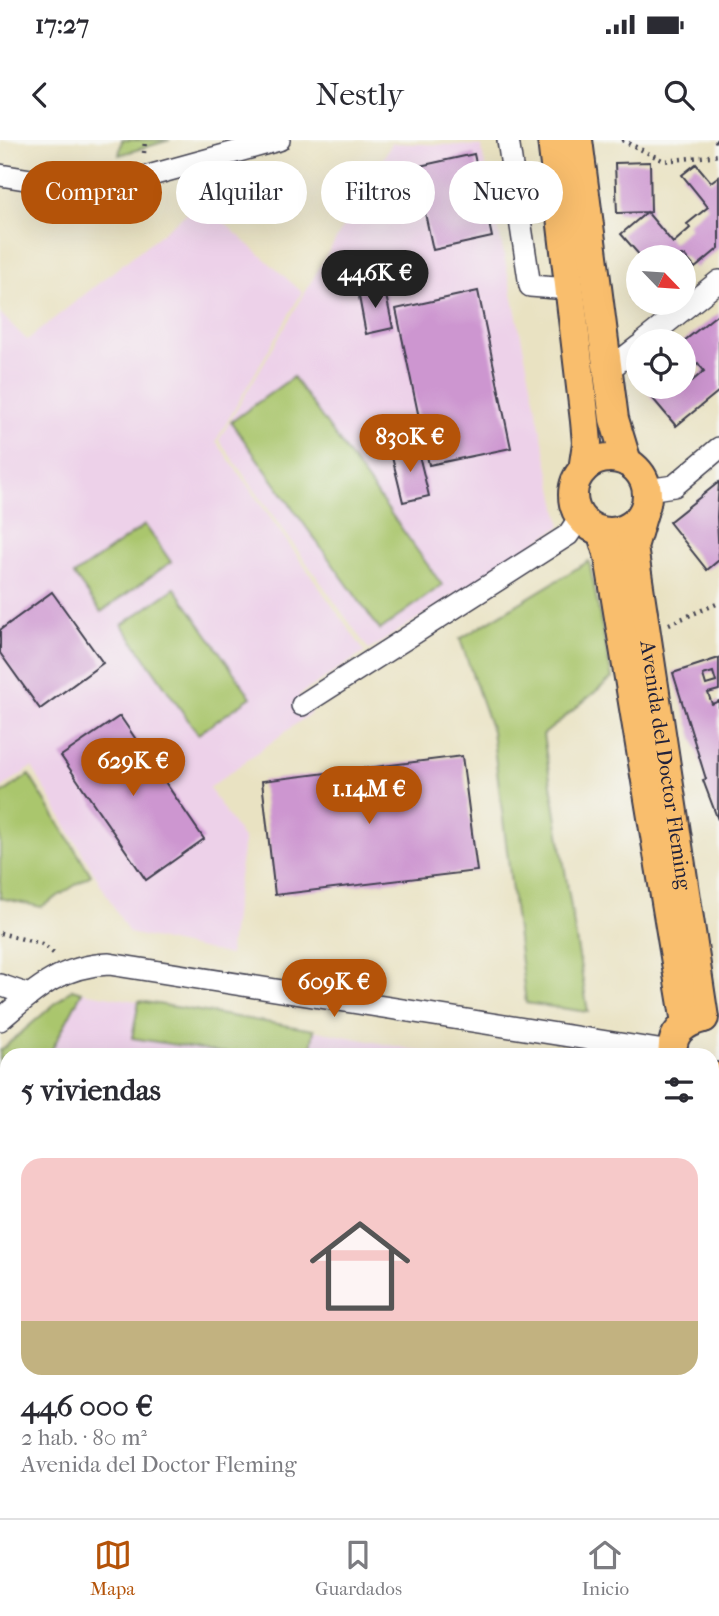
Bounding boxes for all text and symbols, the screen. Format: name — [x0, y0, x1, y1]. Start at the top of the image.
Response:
text: 17:27 — [35, 9, 89, 40]
icon: back — [21, 76, 59, 114]
text: Nestly — [316, 76, 404, 113]
icon: search — [660, 76, 698, 114]
chip: Comprar — [21, 161, 162, 224]
chip: Alquilar — [176, 161, 307, 224]
chip: Filtros — [321, 161, 435, 224]
chip: Nuevo — [449, 161, 563, 224]
north arrow — [626, 245, 696, 315]
map controls — [626, 245, 696, 399]
pin: 446K € — [318, 250, 432, 310]
text: 446K € — [337, 259, 413, 286]
button: locate — [626, 329, 696, 399]
pin: 830K € — [353, 414, 467, 474]
text: 830K € — [376, 423, 445, 450]
street label: Avenida del Doctor Fleming — [635, 638, 697, 892]
pin: 629K € — [76, 738, 190, 798]
text: 629K € — [97, 747, 169, 774]
pin: 1.14M € — [304, 766, 434, 826]
text: 1.14M € — [332, 775, 406, 802]
pin: 609K € — [277, 960, 391, 1019]
text: 609K € — [298, 968, 370, 995]
icon: filters — [660, 1071, 698, 1109]
text: 5 viviendas — [21, 1073, 161, 1108]
icon: home — [297, 1203, 423, 1329]
text: 446 000 € — [21, 1389, 153, 1424]
text: 2 hab. · 80 m² — [21, 1424, 147, 1451]
text: Avenida del Doctor Fleming — [21, 1451, 296, 1478]
tab: Mapa — [90, 1536, 135, 1600]
tab: Guardados — [315, 1536, 402, 1600]
tab: Inicio — [582, 1536, 629, 1600]

